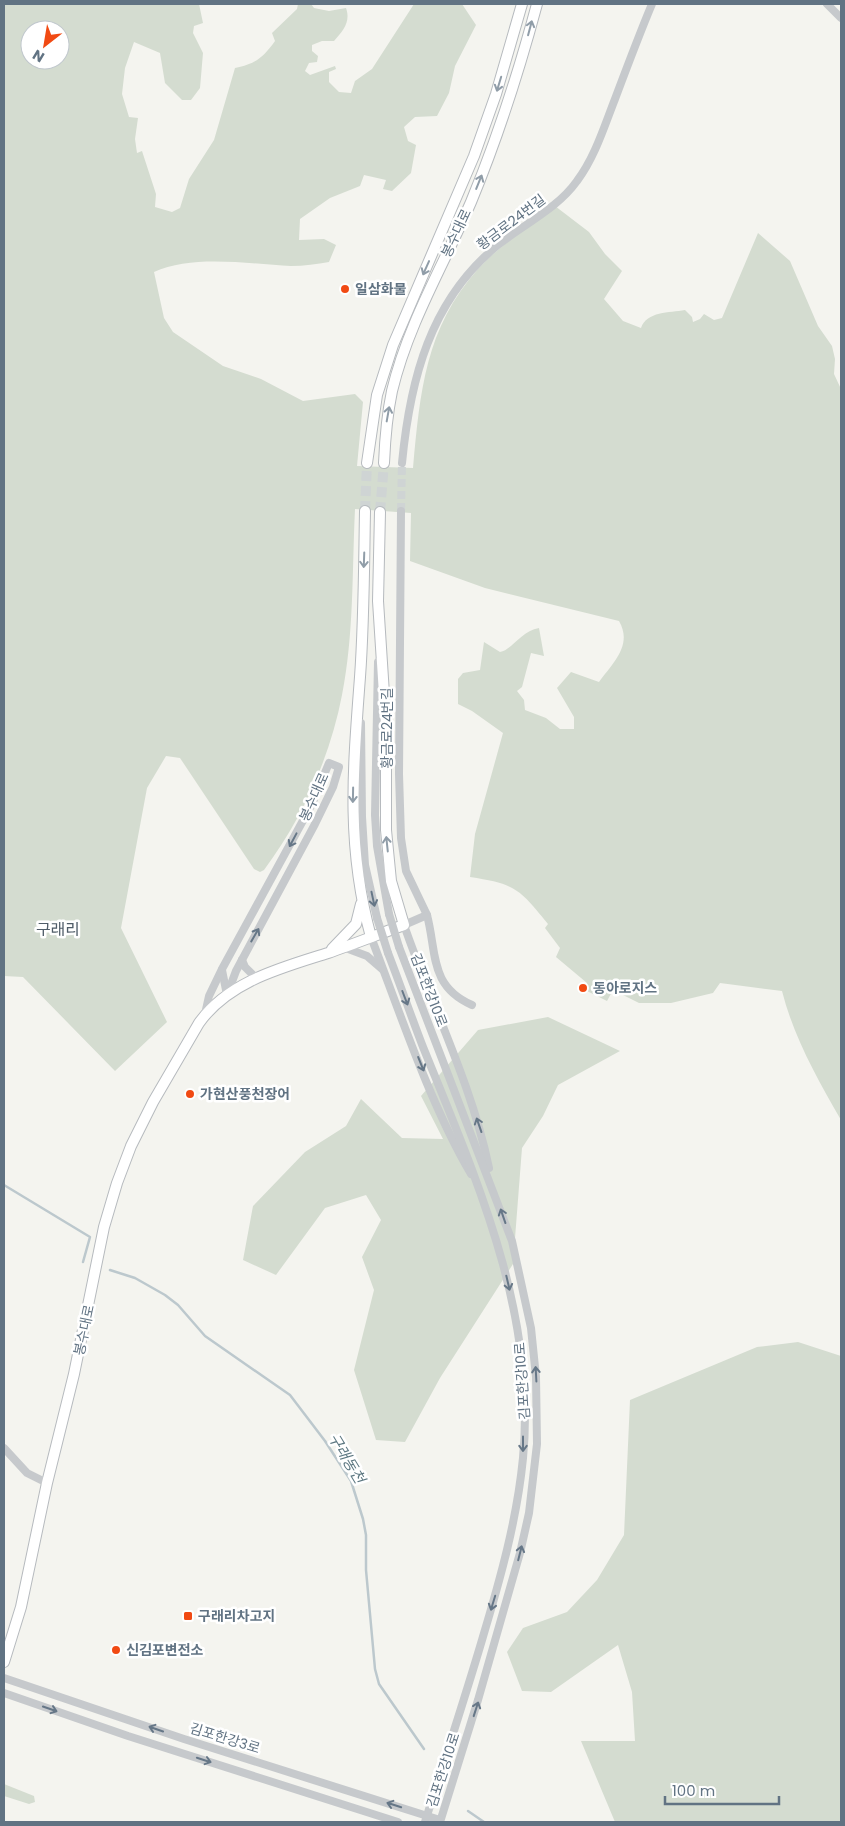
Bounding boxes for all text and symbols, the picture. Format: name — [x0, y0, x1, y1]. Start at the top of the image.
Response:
north arrow — [20, 20, 70, 70]
one-way arrow — [526, 21, 536, 37]
text: N — [29, 45, 48, 67]
one-way arrow — [494, 76, 504, 92]
one-way arrow — [474, 175, 484, 190]
street label: 황금로24번길 — [473, 190, 549, 254]
street label: 봉수대로 — [436, 205, 476, 261]
one-way arrow — [420, 260, 430, 275]
place label: 일삼화물 — [355, 279, 407, 299]
marker: 일삼화물 — [339, 283, 351, 295]
one-way arrow — [383, 406, 393, 422]
one-way arrow — [359, 551, 369, 567]
street label: 황금로24번길 — [377, 687, 397, 769]
street label: 봉수대로 — [294, 769, 334, 825]
one-way arrow — [348, 786, 358, 802]
one-way arrow — [288, 832, 297, 847]
one-way arrow — [382, 836, 392, 852]
one-way arrow — [369, 891, 378, 907]
district label: 구래리 — [36, 918, 80, 941]
one-way arrow — [251, 928, 261, 943]
street label: 김포한강10로 — [406, 950, 452, 1030]
place label: 동아로지스 — [593, 978, 658, 998]
marker: 동아로지스 — [577, 982, 589, 994]
one-way arrow — [401, 990, 410, 1006]
one-way arrow — [417, 1056, 426, 1071]
place label: 가현산풍천장어 — [200, 1084, 290, 1104]
marker: 가현산풍천장어 — [184, 1088, 196, 1100]
one-way arrow — [474, 1118, 483, 1134]
one-way arrow — [498, 1208, 507, 1224]
one-way arrow — [503, 1274, 513, 1290]
street label: 봉수대로 — [69, 1303, 99, 1357]
street label: 김포한강10로 — [509, 1341, 535, 1420]
one-way arrow — [531, 1367, 540, 1383]
water label: 구래동천 — [324, 1429, 371, 1489]
one-way arrow — [519, 1436, 528, 1452]
one-way arrow — [516, 1545, 525, 1561]
one-way arrow — [488, 1595, 498, 1611]
place label: 구래리차고지 — [198, 1606, 275, 1626]
marker: 구래리차고지 — [182, 1610, 194, 1622]
place label: 신김포변전소 — [126, 1640, 203, 1660]
marker: 신김포변전소 — [110, 1644, 122, 1656]
one-way arrow — [471, 1701, 481, 1717]
one-way arrow — [42, 1705, 57, 1714]
street label: 김포한강3로 — [187, 1718, 263, 1758]
one-way arrow — [149, 1724, 164, 1733]
street label: 김포한강10로 — [421, 1730, 465, 1810]
one-way arrow — [196, 1756, 212, 1765]
scale bar — [665, 1774, 779, 1806]
text: 100 m — [672, 1780, 715, 1801]
one-way arrow — [387, 1800, 402, 1809]

